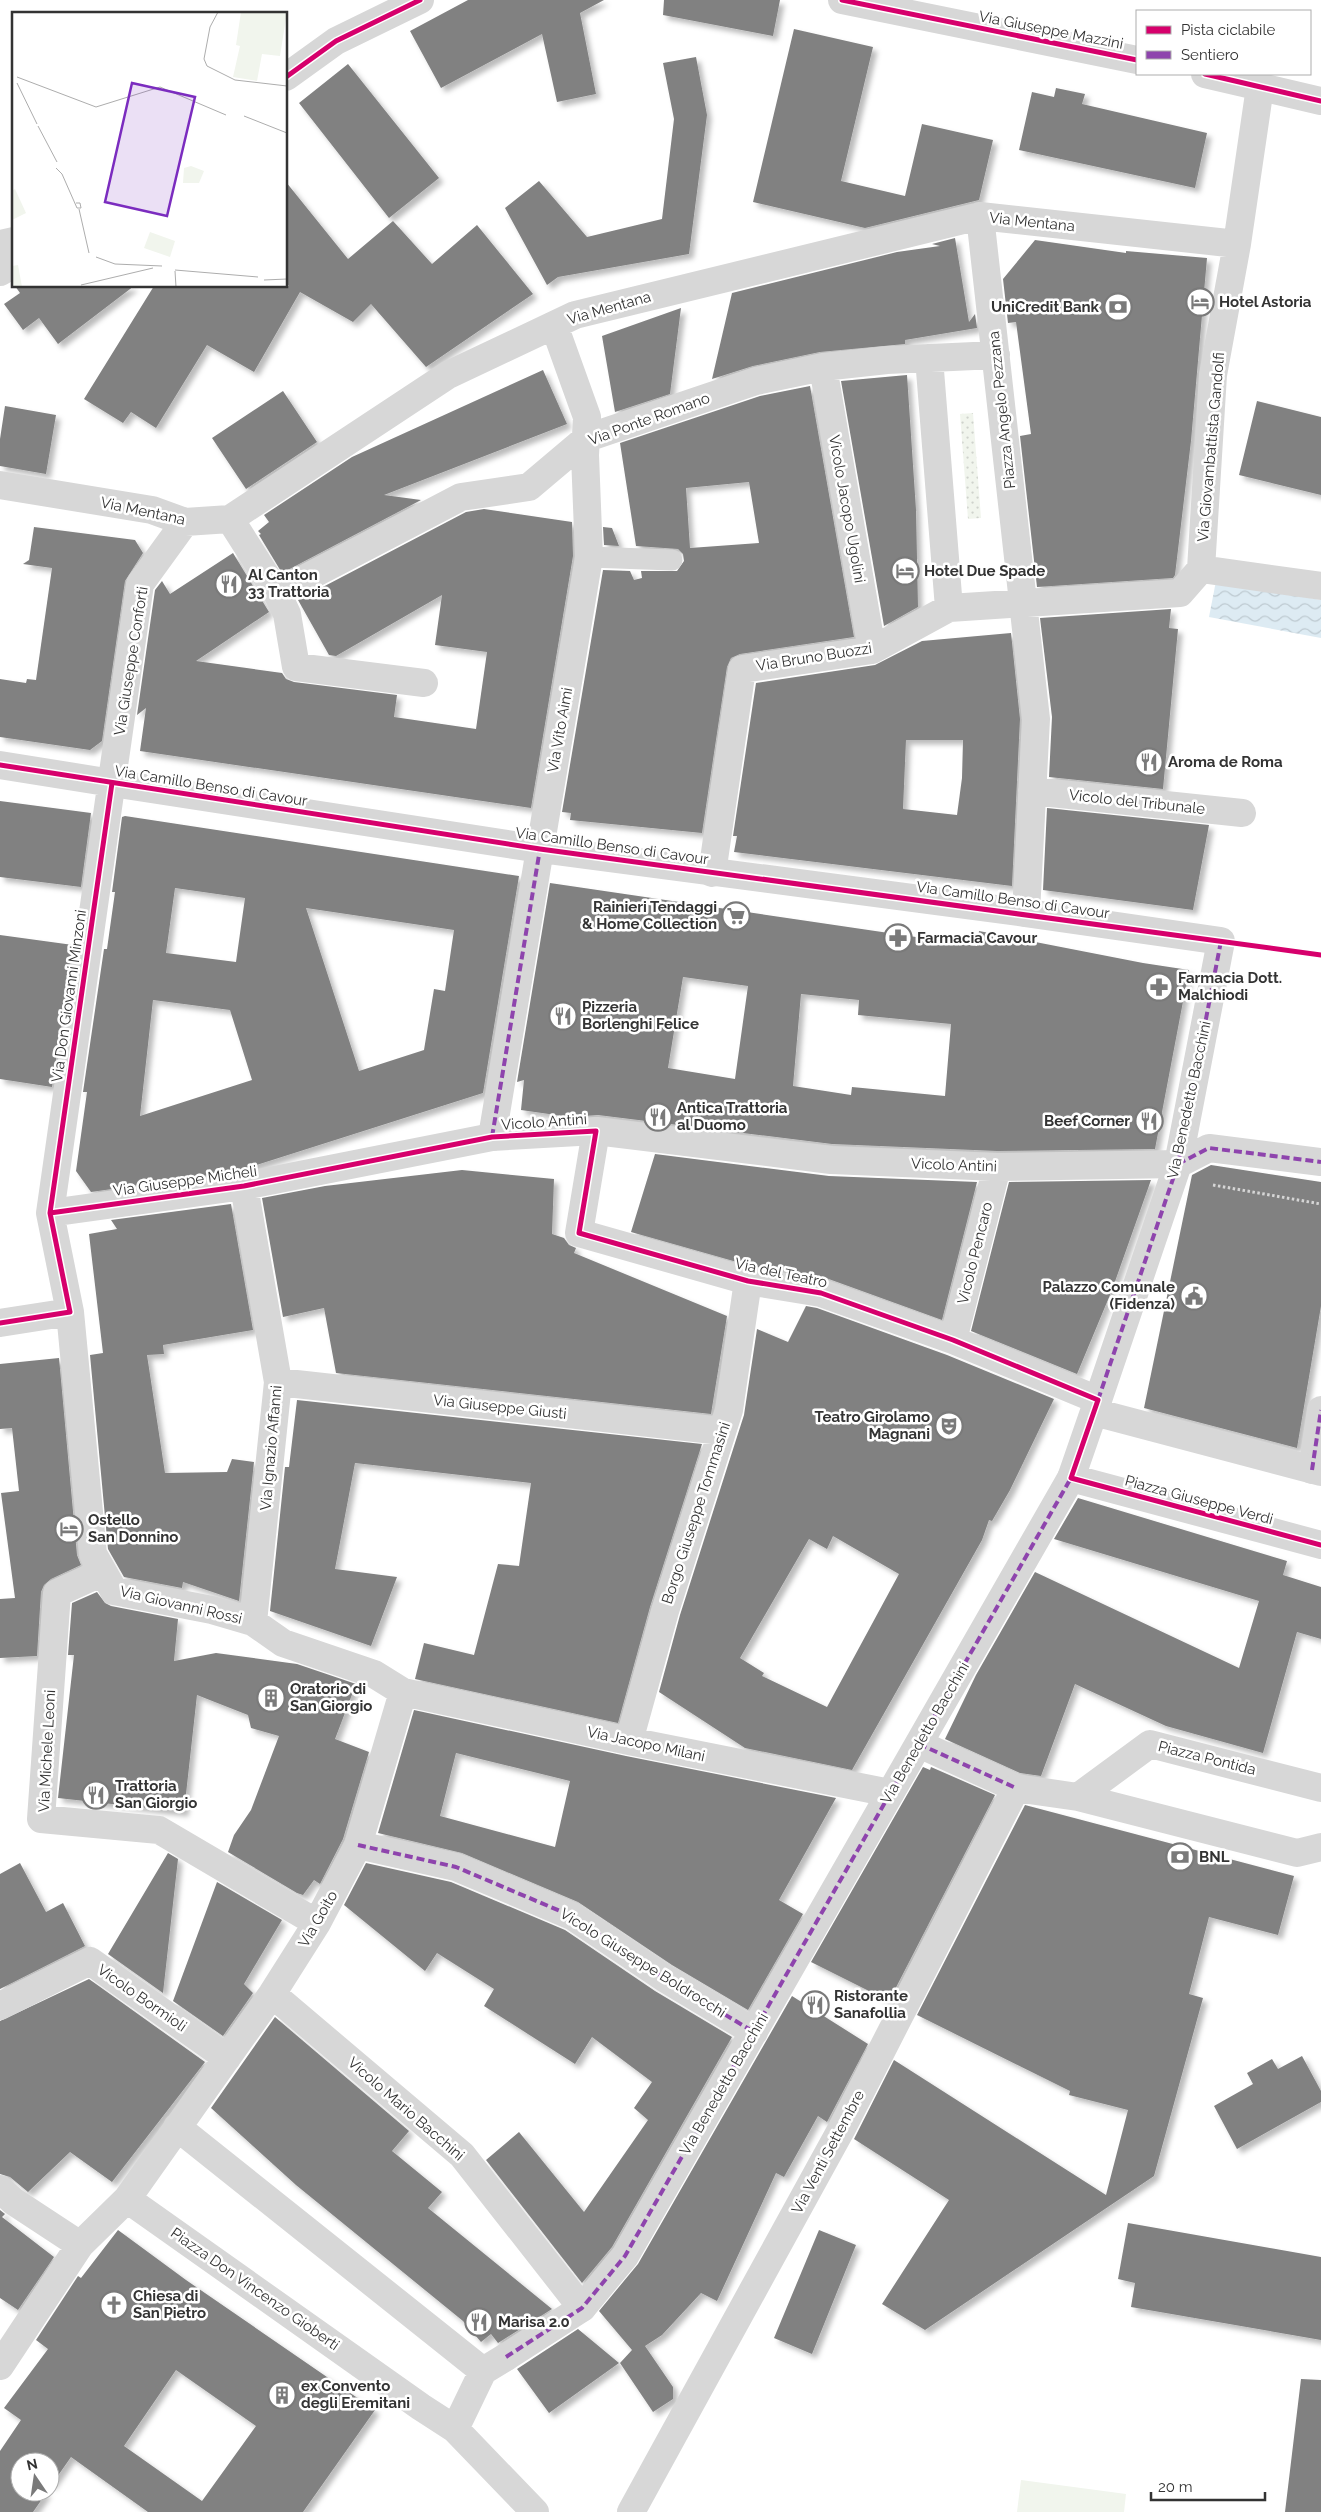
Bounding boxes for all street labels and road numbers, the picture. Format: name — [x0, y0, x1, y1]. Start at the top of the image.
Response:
street label: Via Giuseppe Mazzini — [977, 7, 1125, 53]
street label: Via Mentana — [988, 209, 1076, 235]
street label: Via Mentana — [565, 287, 653, 329]
street label: Piazza Angelo Pezzana — [985, 330, 1019, 490]
street label: Via Giovambattista Gandolfi — [1194, 351, 1228, 543]
street label: Via Ponte Romano — [586, 389, 712, 449]
street label: Vicolo Jacopo Ugolini — [825, 434, 869, 584]
street label: Via Mentana — [99, 493, 187, 529]
street label: Via Giuseppe Conforti — [110, 585, 152, 737]
street label: Via Bruno Buozzi — [755, 639, 873, 675]
street label: Via Vito Aimi — [544, 686, 576, 774]
street label: Via Camillo Benso di Cavour — [113, 762, 309, 810]
street label: Vicolo del Tribunale — [1068, 786, 1206, 818]
street label: Via Camillo Benso di Cavour — [514, 824, 710, 869]
street label: Via Camillo Benso di Cavour — [915, 878, 1111, 923]
street label: Via Don Giovanni Minzoni — [48, 908, 90, 1084]
street label: Via Benedetto Bacchini — [1163, 1019, 1215, 1181]
street label: Vicolo Antini — [500, 1110, 588, 1134]
street label: Vicolo Antini — [911, 1155, 997, 1175]
street label: Via Giuseppe Micheli — [112, 1162, 258, 1200]
street label: Vicolo Pencaro — [954, 1200, 996, 1306]
street label: Via del Teatro — [733, 1254, 829, 1292]
street label: Via Ignazio Affanni — [257, 1385, 285, 1511]
street label: Via Giuseppe Giusti — [432, 1391, 568, 1423]
street label: Borgo Giuseppe Tommasini — [658, 1420, 734, 1606]
street label: Piazza Giuseppe Verdi — [1123, 1472, 1275, 1528]
street label: Via Giovanni Rossi — [118, 1582, 244, 1628]
street label: Via Benedetto Bacchini — [877, 1659, 973, 1807]
street label: Via Michele Leoni — [35, 1689, 59, 1813]
street label: Via Jacopo Milani — [585, 1723, 707, 1765]
street label: Piazza Pontida — [1156, 1737, 1258, 1779]
street label: Via Goito — [295, 1888, 341, 1950]
street label: Vicolo Giuseppe Boldrocchi — [557, 1904, 729, 2022]
street label: Vicolo Bormioli — [94, 1961, 190, 2035]
street label: Via Benedetto Bacchini — [676, 2010, 772, 2158]
street label: Vicolo Mario Bacchini — [344, 2053, 468, 2165]
street label: Via Venti Settembre — [788, 2087, 868, 2217]
street label: Piazza Don Vincenzo Gioberti — [167, 2224, 343, 2354]

